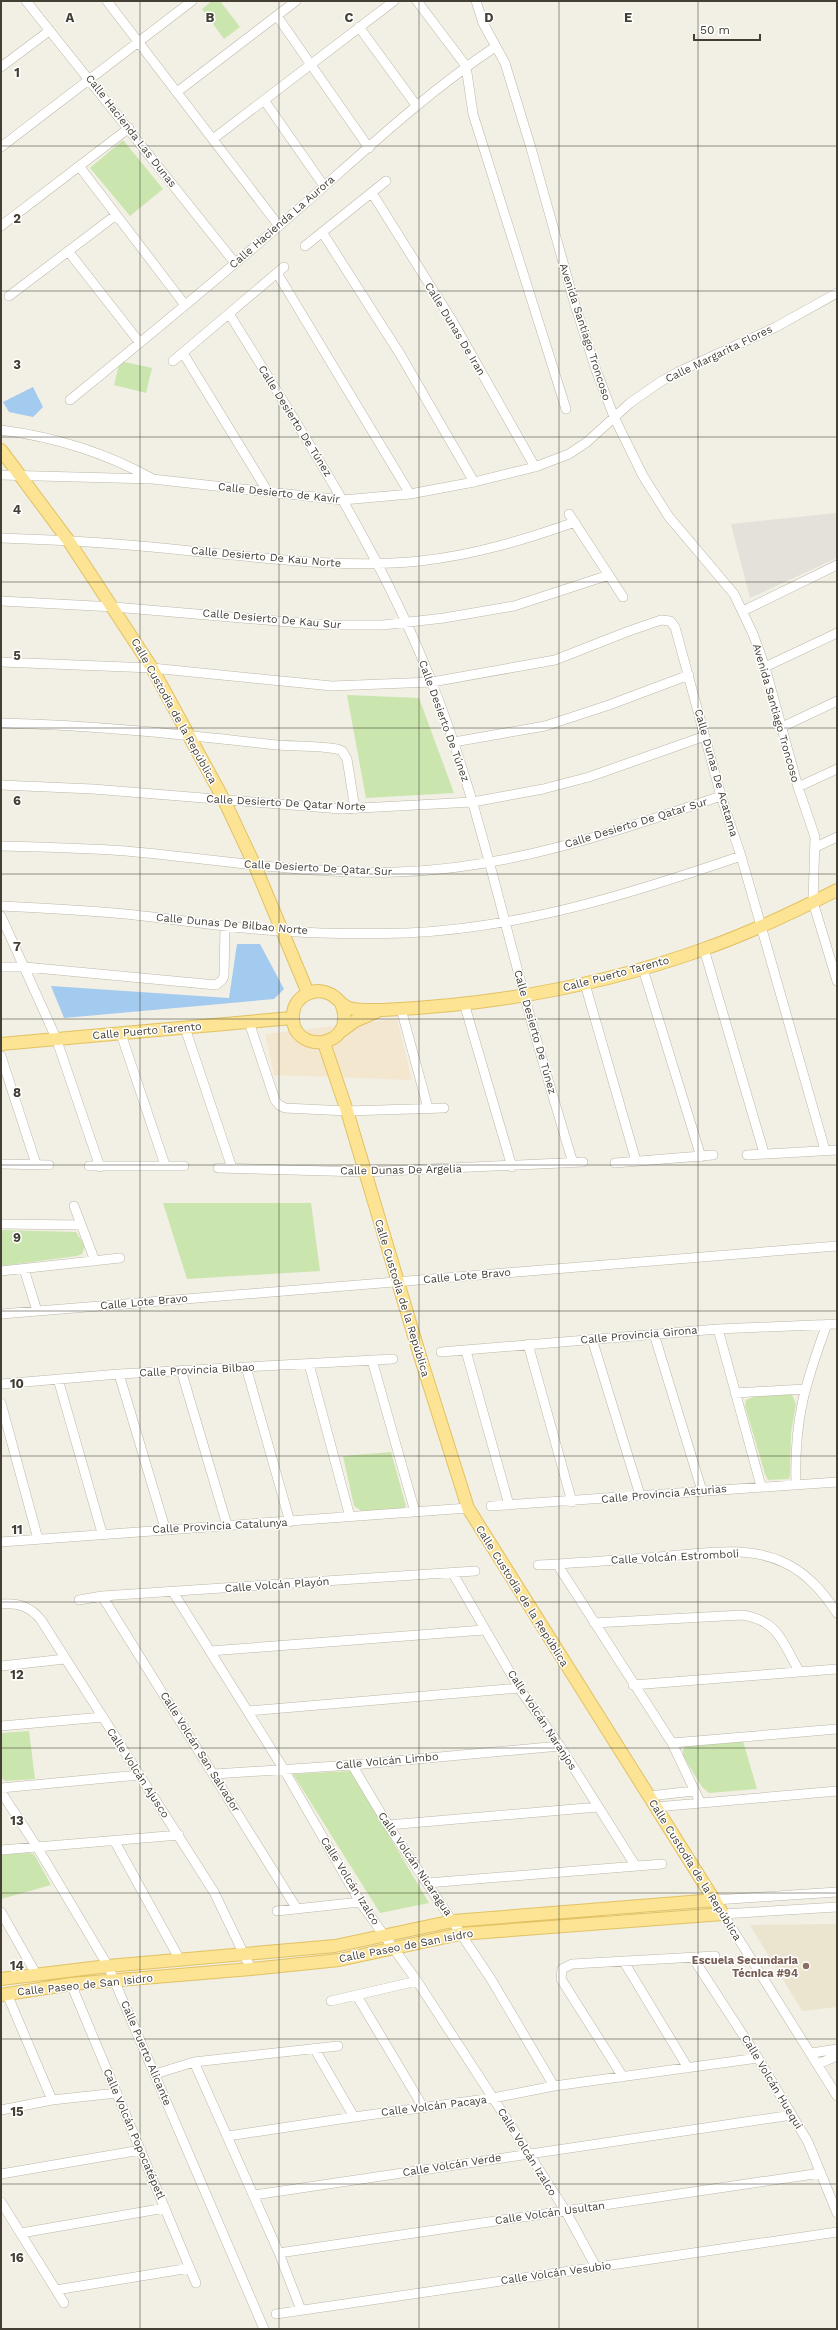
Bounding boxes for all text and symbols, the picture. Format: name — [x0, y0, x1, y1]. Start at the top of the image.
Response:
text: A — [66, 10, 75, 25]
text: B — [206, 10, 215, 25]
text: C — [345, 10, 354, 25]
text: D — [484, 10, 494, 25]
text: E — [624, 10, 632, 25]
scale bar — [694, 16, 760, 42]
text: 50 m — [700, 23, 730, 37]
text: 1 — [14, 65, 20, 80]
street label: Calle Hacienda Las Dunas — [83, 72, 179, 190]
street label: Calle Hacienda La Aurora — [227, 173, 337, 271]
text: 2 — [13, 211, 21, 226]
street label: Avenida Santiago Troncoso — [557, 262, 613, 402]
street label: Calle Dunas De Iran — [422, 280, 488, 378]
street label: Calle Margarita Flores — [663, 322, 775, 386]
text: 3 — [13, 357, 21, 372]
street label: Calle Desierto De Túnez — [255, 363, 335, 479]
street label: Calle Desierto de Kavir — [217, 480, 341, 506]
text: 4 — [13, 502, 22, 517]
street label: Calle Desierto De Kau Norte — [190, 544, 342, 570]
street label: Calle Desierto De Kau Sur — [202, 606, 342, 632]
street label: Calle Custodia de la República — [128, 636, 220, 786]
street label: Avenida Santiago Troncoso — [750, 642, 802, 784]
text: 5 — [13, 648, 21, 663]
street label: Calle Desierto De Túnez — [416, 658, 472, 784]
street label: Calle Dunas De Acatama — [692, 708, 740, 838]
street label: Calle Desierto De Qatar Norte — [206, 792, 366, 814]
text: 6 — [13, 793, 21, 808]
street label: Calle Desierto De Qatar Sur — [563, 795, 709, 851]
street label: Calle Desierto De Qatar Sur — [244, 858, 393, 878]
street label: Calle Dunas De Bilbao Norte — [155, 911, 309, 937]
text: 7 — [13, 939, 21, 954]
street label: Calle Puerto Tarento — [561, 954, 671, 994]
street label: Calle Desierto De Túnez — [511, 968, 559, 1096]
street label: Calle Puerto Tarento — [92, 1020, 202, 1042]
text: 8 — [13, 1085, 21, 1100]
street label: Calle Dunas De Argelia — [340, 1162, 462, 1178]
street label: Calle Custodia de la República — [372, 1218, 432, 1378]
text: 9 — [13, 1230, 21, 1245]
street label: Calle Lote Bravo — [423, 1266, 511, 1286]
street label: Calle Lote Bravo — [100, 1292, 188, 1312]
street label: Calle Provincia Girona — [580, 1323, 698, 1347]
street label: Calle Provincia Bilbao — [139, 1360, 255, 1380]
text: 10 — [10, 1376, 24, 1391]
street label: Calle Provincia Asturias — [601, 1482, 727, 1506]
street label: Calle Provincia Catalunya — [152, 1516, 288, 1536]
text: 11 — [11, 1522, 23, 1537]
street label: Calle Custodia de la República — [473, 1523, 571, 1669]
street label: Calle Volcán Estromboli — [611, 1547, 740, 1567]
street label: Calle Volcán Playón — [224, 1575, 330, 1595]
text: 12 — [10, 1667, 24, 1682]
street label: Calle Volcán Naranjos — [505, 1668, 579, 1773]
street label: Calle Volcán San Salvador — [158, 1689, 243, 1815]
street label: Calle Volcán Ajusco — [104, 1725, 172, 1821]
street label: Calle Volcán Limbo — [335, 1750, 439, 1772]
street label: Calle Custodia de la República — [646, 1797, 744, 1943]
street label: Calle Volcán Nicaragua — [375, 1810, 455, 1918]
text: 13 — [10, 1813, 24, 1828]
street label: Calle Volcán Izalco — [318, 1835, 382, 1927]
street label: Calle Paseo de San Isidro — [338, 1927, 474, 1965]
place label: Escuela Secundaria Técnica #94 — [692, 1954, 799, 1980]
text: 14 — [10, 1958, 25, 1973]
marker: Escuela Secundaria Técnica #94 — [801, 1961, 811, 1971]
street label: Calle Paseo de San Isidro — [16, 1971, 154, 1999]
street label: Calle Puerto Alicante — [118, 1999, 174, 2107]
street label: Calle Volcán Huequi — [739, 2033, 805, 2131]
street label: Calle Volcán Popocatépetl — [101, 2067, 168, 2202]
street label: Calle Volcán Pacaya — [380, 2093, 488, 2119]
text: 15 — [10, 2104, 24, 2119]
street label: Calle Volcán Izalco — [495, 2106, 559, 2198]
street label: Calle Volcán Verde — [402, 2151, 502, 2179]
street label: Calle Volcán Usultan — [494, 2199, 606, 2227]
text: 16 — [10, 2250, 24, 2265]
street label: Calle Volcán Vesubio — [500, 2259, 612, 2287]

